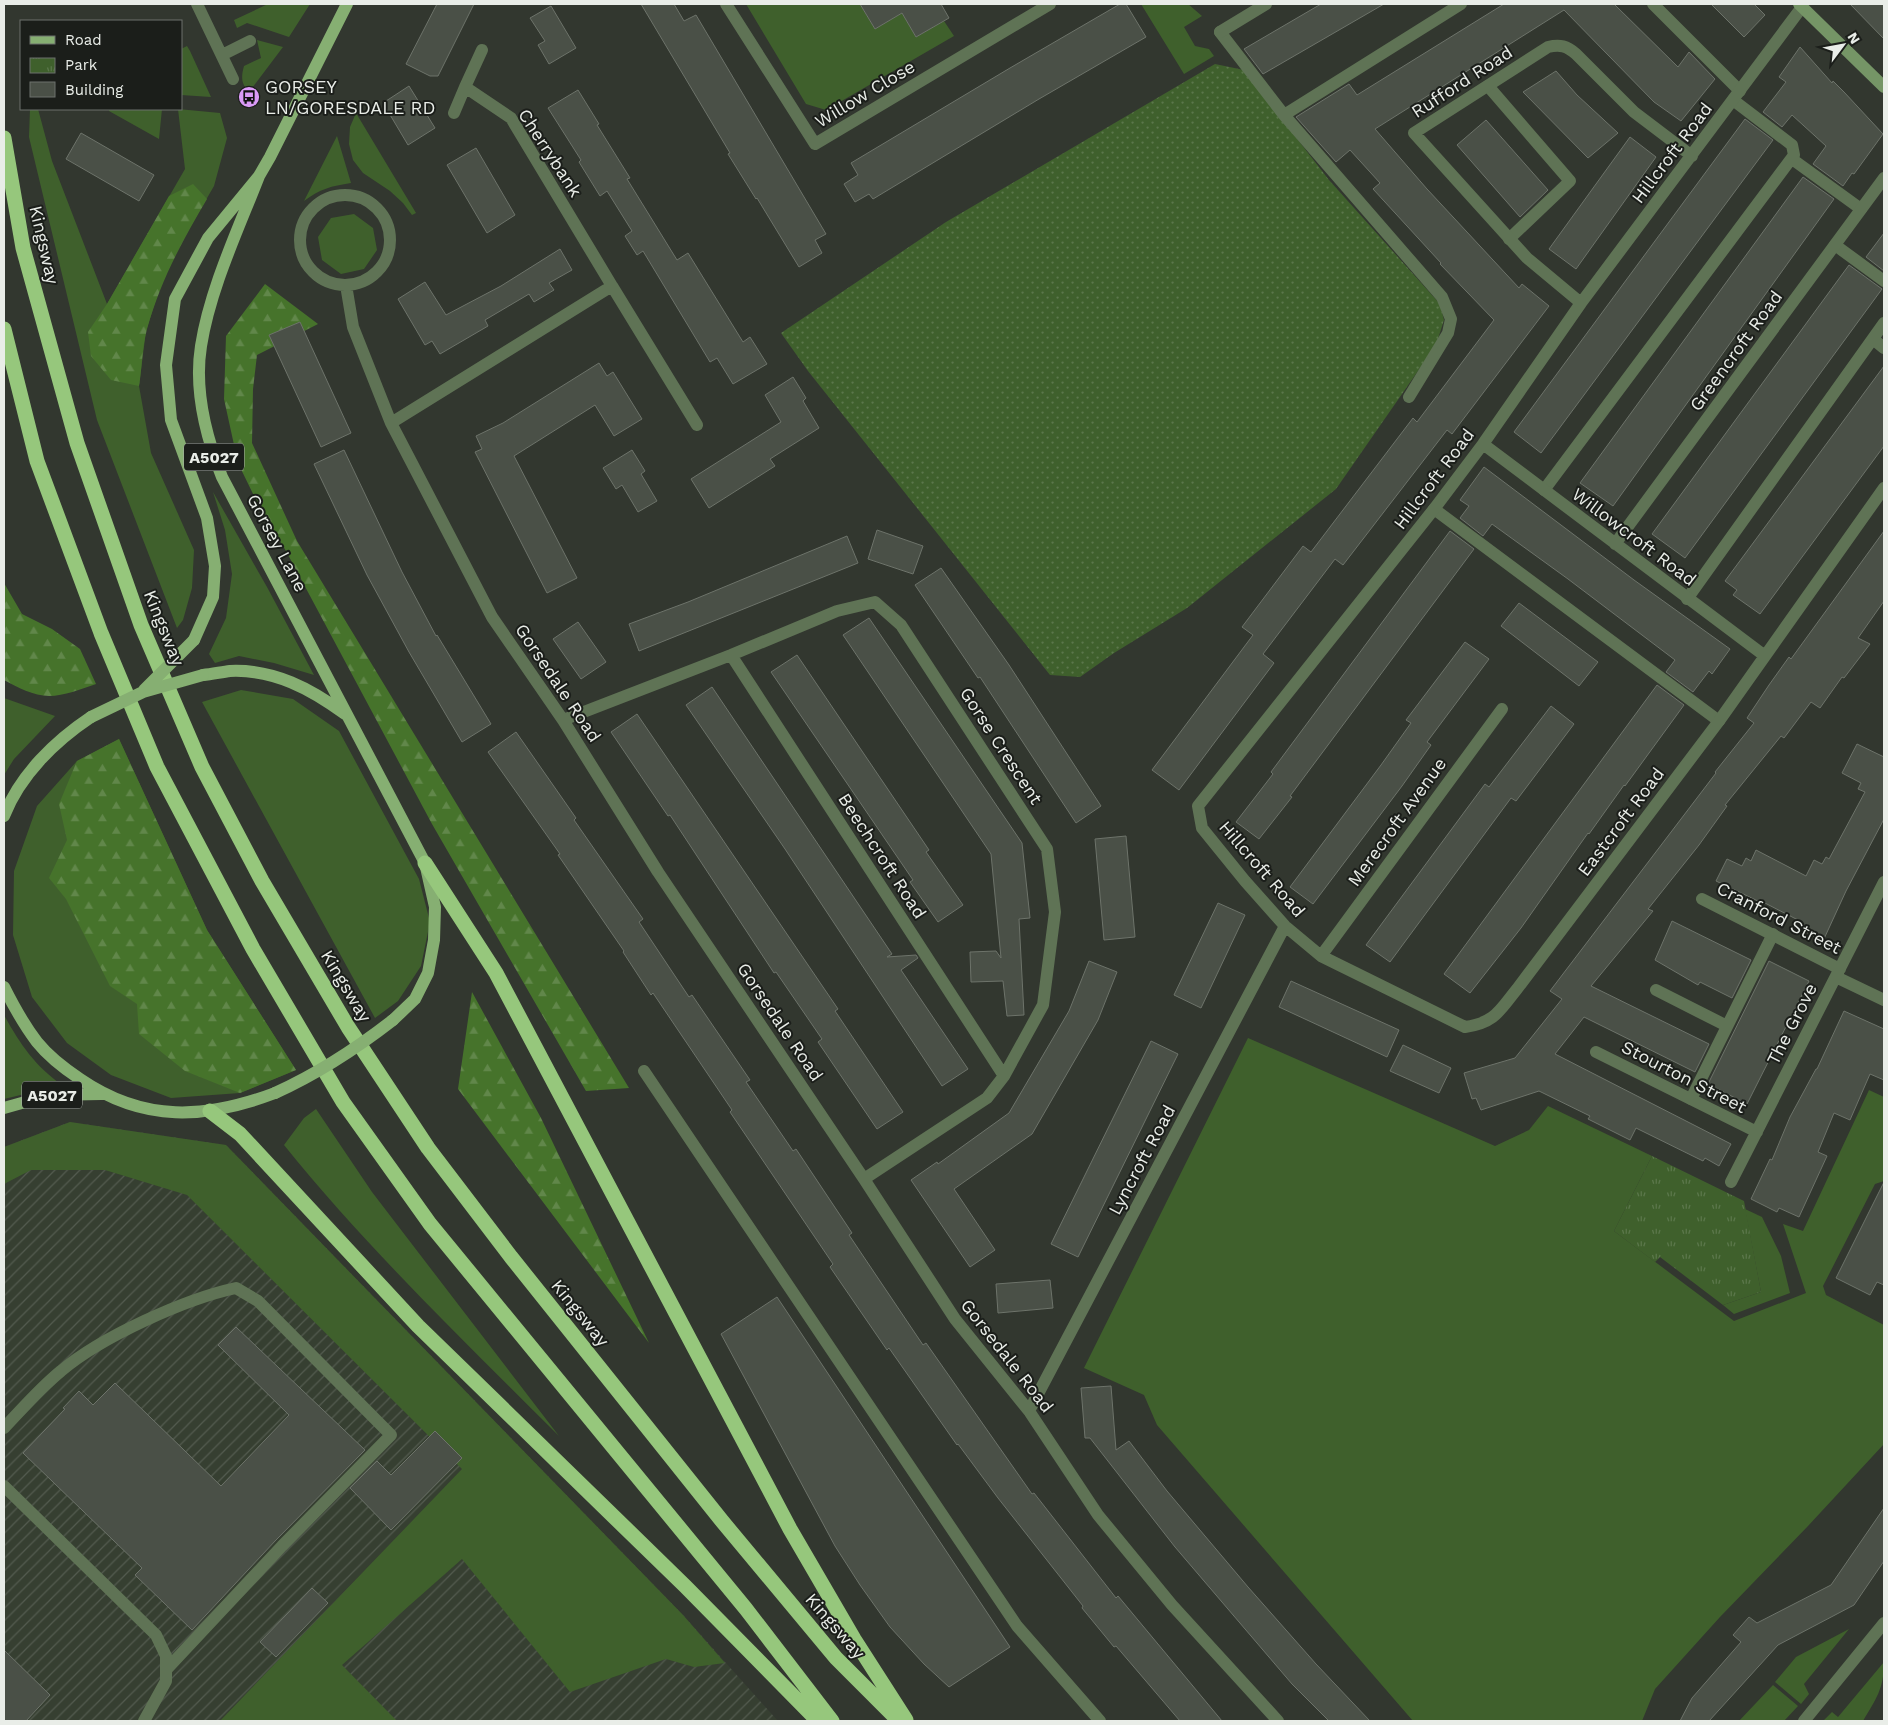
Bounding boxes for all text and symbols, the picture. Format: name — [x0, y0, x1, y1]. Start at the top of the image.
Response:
legend — [20, 20, 182, 110]
north arrow — [1818, 20, 1868, 70]
text: N — [1844, 29, 1864, 47]
text: Road — [65, 31, 102, 49]
street label: Rufford Road — [1407, 41, 1516, 122]
street label: Willow Close — [811, 55, 919, 132]
text: Park — [65, 56, 98, 74]
place label: GORSEY LN/GORESDALE RD — [265, 76, 436, 118]
text: Building — [65, 81, 123, 99]
bus stop icon: GORSEY LN/GORESDALE RD — [237, 85, 261, 109]
street label: Hillcroft Road — [1627, 98, 1716, 207]
street label: Cherrybank — [514, 105, 587, 201]
street label: Kingsway — [25, 204, 64, 287]
street label: Greencroft Road — [1685, 286, 1786, 415]
street label: Hillcroft Road — [1389, 424, 1478, 533]
road number: A5027 — [184, 444, 244, 471]
street label: Willowcroft Road — [1568, 483, 1700, 590]
street label: Gorsey Lane — [243, 490, 312, 595]
street label: Kingsway — [140, 587, 189, 670]
street label: Gorsedale Road — [511, 620, 606, 746]
street label: Gorse Crescent — [956, 683, 1047, 808]
street label: Merecroft Avenue — [1343, 753, 1450, 890]
street label: Eastcroft Road — [1573, 763, 1668, 880]
street label: Beechcroft Road — [834, 789, 931, 922]
street label: Hillcroft Road — [1215, 816, 1310, 921]
street label: Cranford Street — [1713, 877, 1845, 958]
street label: Kingsway — [317, 946, 376, 1026]
street label: Gorsedale Road — [733, 959, 828, 1085]
street label: The Grove — [1762, 979, 1821, 1068]
street label: Stourton Street — [1618, 1036, 1751, 1117]
road number: A5027 — [22, 1082, 82, 1108]
street label: Lyncroft Road — [1104, 1101, 1179, 1218]
street label: Kingsway — [547, 1275, 614, 1351]
street label: Gorsedale Road — [957, 1295, 1058, 1417]
street label: Kingsway — [801, 1589, 870, 1663]

